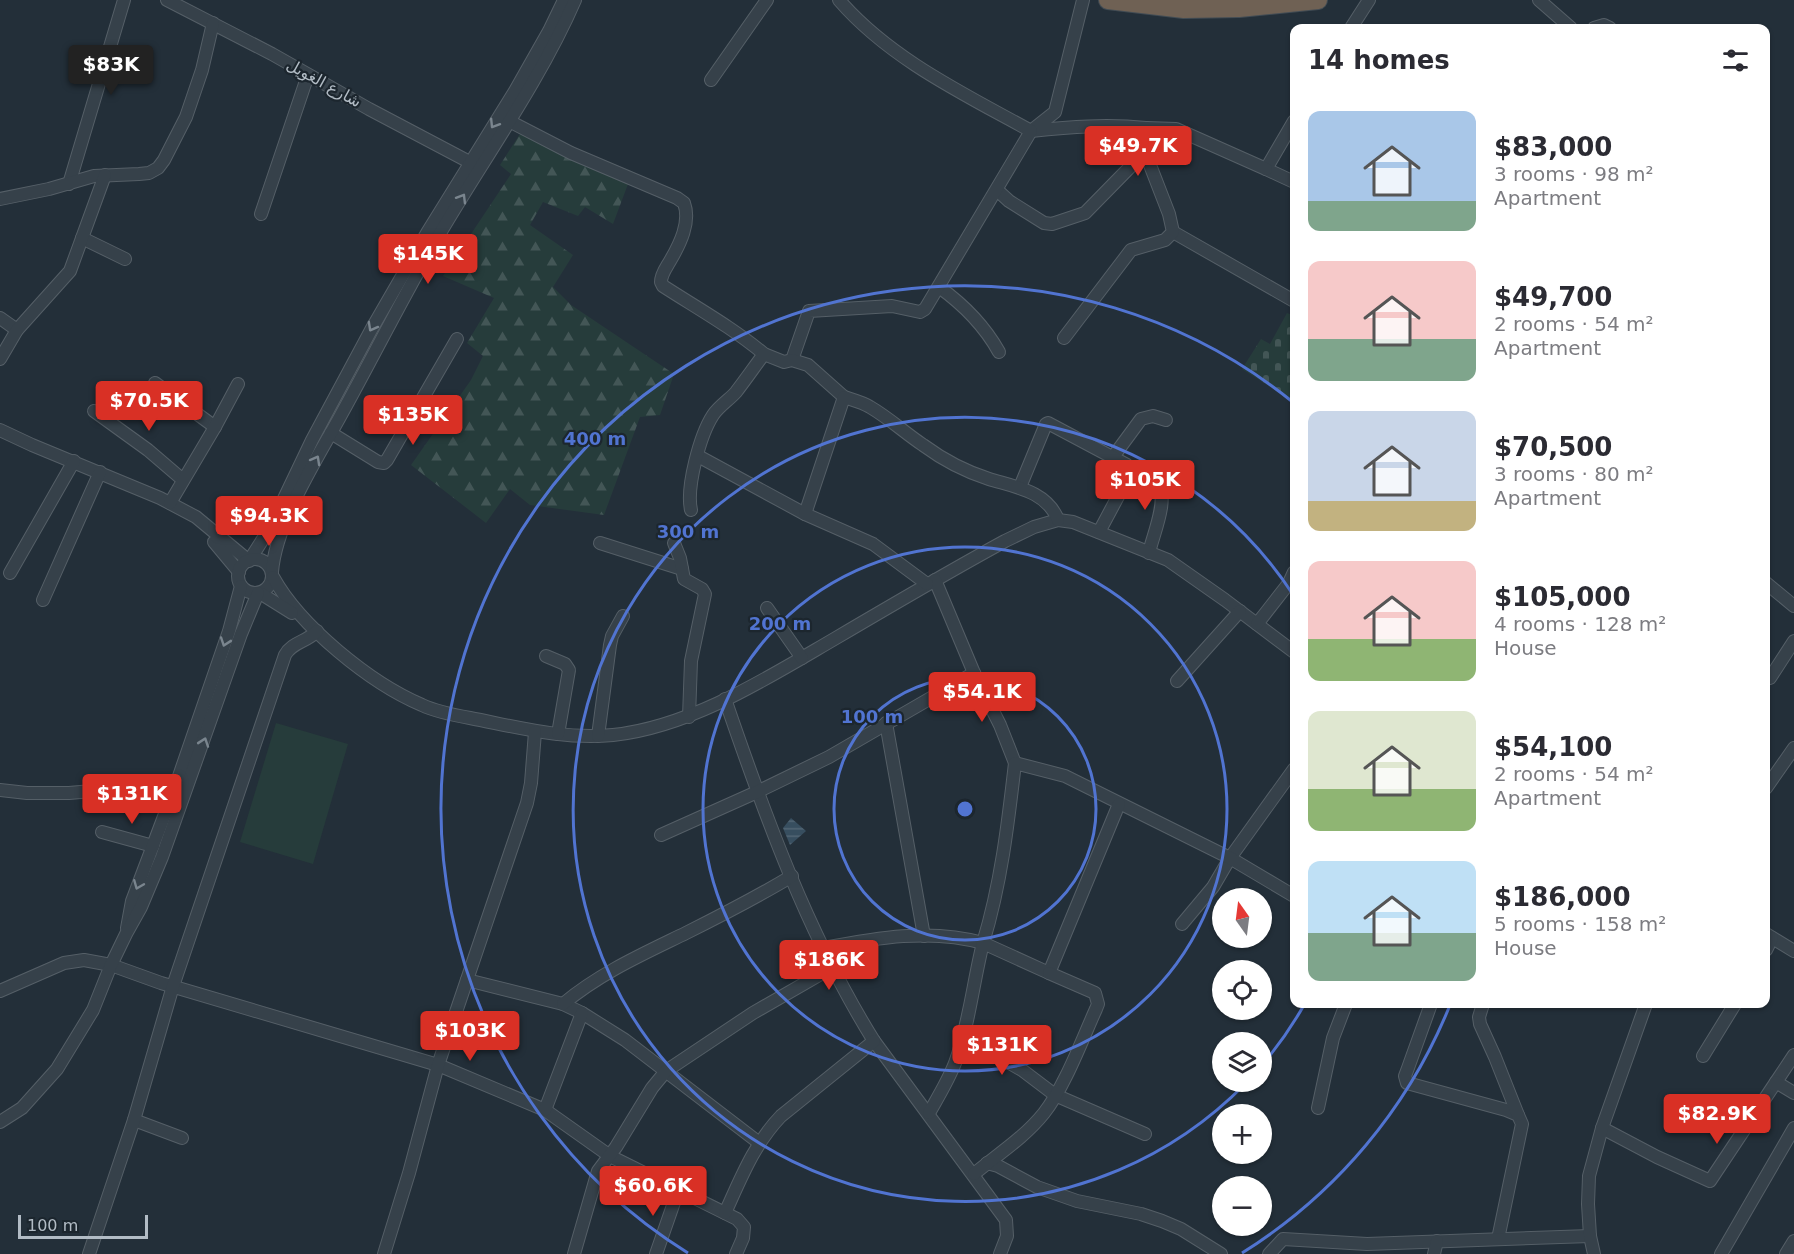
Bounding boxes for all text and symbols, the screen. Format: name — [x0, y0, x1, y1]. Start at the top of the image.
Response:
icon: filters — [1719, 44, 1752, 77]
pin: $83K — [75, 45, 147, 96]
text: 14 homes — [1308, 45, 1450, 75]
text: $83K — [82, 52, 140, 76]
street label: شارع الغويل — [283, 55, 365, 112]
one-way arrow — [490, 118, 502, 128]
pin: $49.7K — [1089, 126, 1187, 177]
text: $83,000 — [1494, 132, 1612, 162]
text: $49.7K — [1099, 133, 1177, 157]
icon: home — [1356, 135, 1428, 207]
text: 3 rooms · 98 m² — [1494, 162, 1654, 186]
text: Apartment — [1494, 186, 1601, 210]
one-way arrow — [455, 194, 467, 204]
pin: $145K — [386, 234, 470, 285]
text: $145K — [392, 241, 464, 265]
text: $49,700 — [1494, 282, 1612, 312]
icon: home — [1356, 285, 1428, 357]
text: 2 rooms · 54 m² — [1494, 312, 1654, 336]
one-way arrow — [368, 321, 379, 331]
text: Apartment — [1494, 336, 1601, 360]
pin: $70.5K — [100, 381, 198, 432]
text: $70.5K — [110, 388, 188, 412]
pin: $135K — [371, 395, 455, 446]
text: $135K — [377, 402, 449, 426]
text: 400 m — [564, 428, 626, 449]
text: $70,500 — [1494, 432, 1612, 462]
icon: home — [1356, 435, 1428, 507]
one-way arrow — [309, 455, 320, 466]
pin: $105K — [1103, 460, 1187, 511]
text: 3 rooms · 80 m² — [1494, 462, 1654, 486]
text: $105K — [1109, 467, 1181, 491]
text: Apartment — [1494, 486, 1601, 510]
pin: $94.3K — [220, 496, 318, 547]
text: $94.3K — [230, 503, 308, 527]
text: 300 m — [657, 521, 719, 542]
text: $105,000 — [1494, 582, 1631, 612]
icon: home — [1356, 585, 1428, 657]
text: 4 rooms · 128 m² — [1494, 612, 1666, 636]
text: 200 m — [749, 613, 811, 634]
one-way arrow — [220, 636, 233, 647]
text: House — [1494, 636, 1557, 660]
pin: $54.1K — [933, 672, 1031, 723]
text: $54.1K — [943, 679, 1021, 703]
text: 100 m — [841, 706, 903, 727]
text: $54,100 — [1494, 732, 1612, 762]
icon: home — [1356, 735, 1428, 807]
one-way arrow — [196, 737, 209, 748]
text: 2 rooms · 54 m² — [1494, 762, 1654, 786]
pin: $131K — [90, 774, 174, 825]
text: $131K — [96, 781, 168, 805]
text: Apartment — [1494, 786, 1601, 810]
centre of rings — [955, 799, 975, 819]
one-way arrow — [133, 878, 145, 889]
text: $186,000 — [1494, 882, 1631, 912]
icon: home — [1356, 885, 1428, 957]
north arrow — [1212, 888, 1272, 948]
map controls — [1212, 888, 1272, 1236]
text: 5 rooms · 158 m² — [1494, 912, 1666, 936]
text: House — [1494, 936, 1557, 960]
pin: $186K — [787, 940, 871, 991]
text: $186K — [793, 947, 865, 971]
button: locate — [1212, 960, 1272, 1020]
pin: $103K — [428, 1011, 512, 1062]
text: $103K — [434, 1018, 506, 1042]
pin: $131K — [960, 1025, 1044, 1076]
text: $131K — [966, 1032, 1038, 1056]
button: layers — [1212, 1032, 1272, 1092]
pin: $82.9K — [1668, 1094, 1766, 1145]
text: $82.9K — [1678, 1101, 1756, 1125]
button: + — [1212, 1104, 1272, 1164]
pin: $60.6K — [604, 1166, 702, 1217]
text: $60.6K — [614, 1173, 692, 1197]
button: − — [1212, 1176, 1272, 1236]
scale bar — [18, 1212, 148, 1240]
text: 100 m — [27, 1216, 78, 1235]

